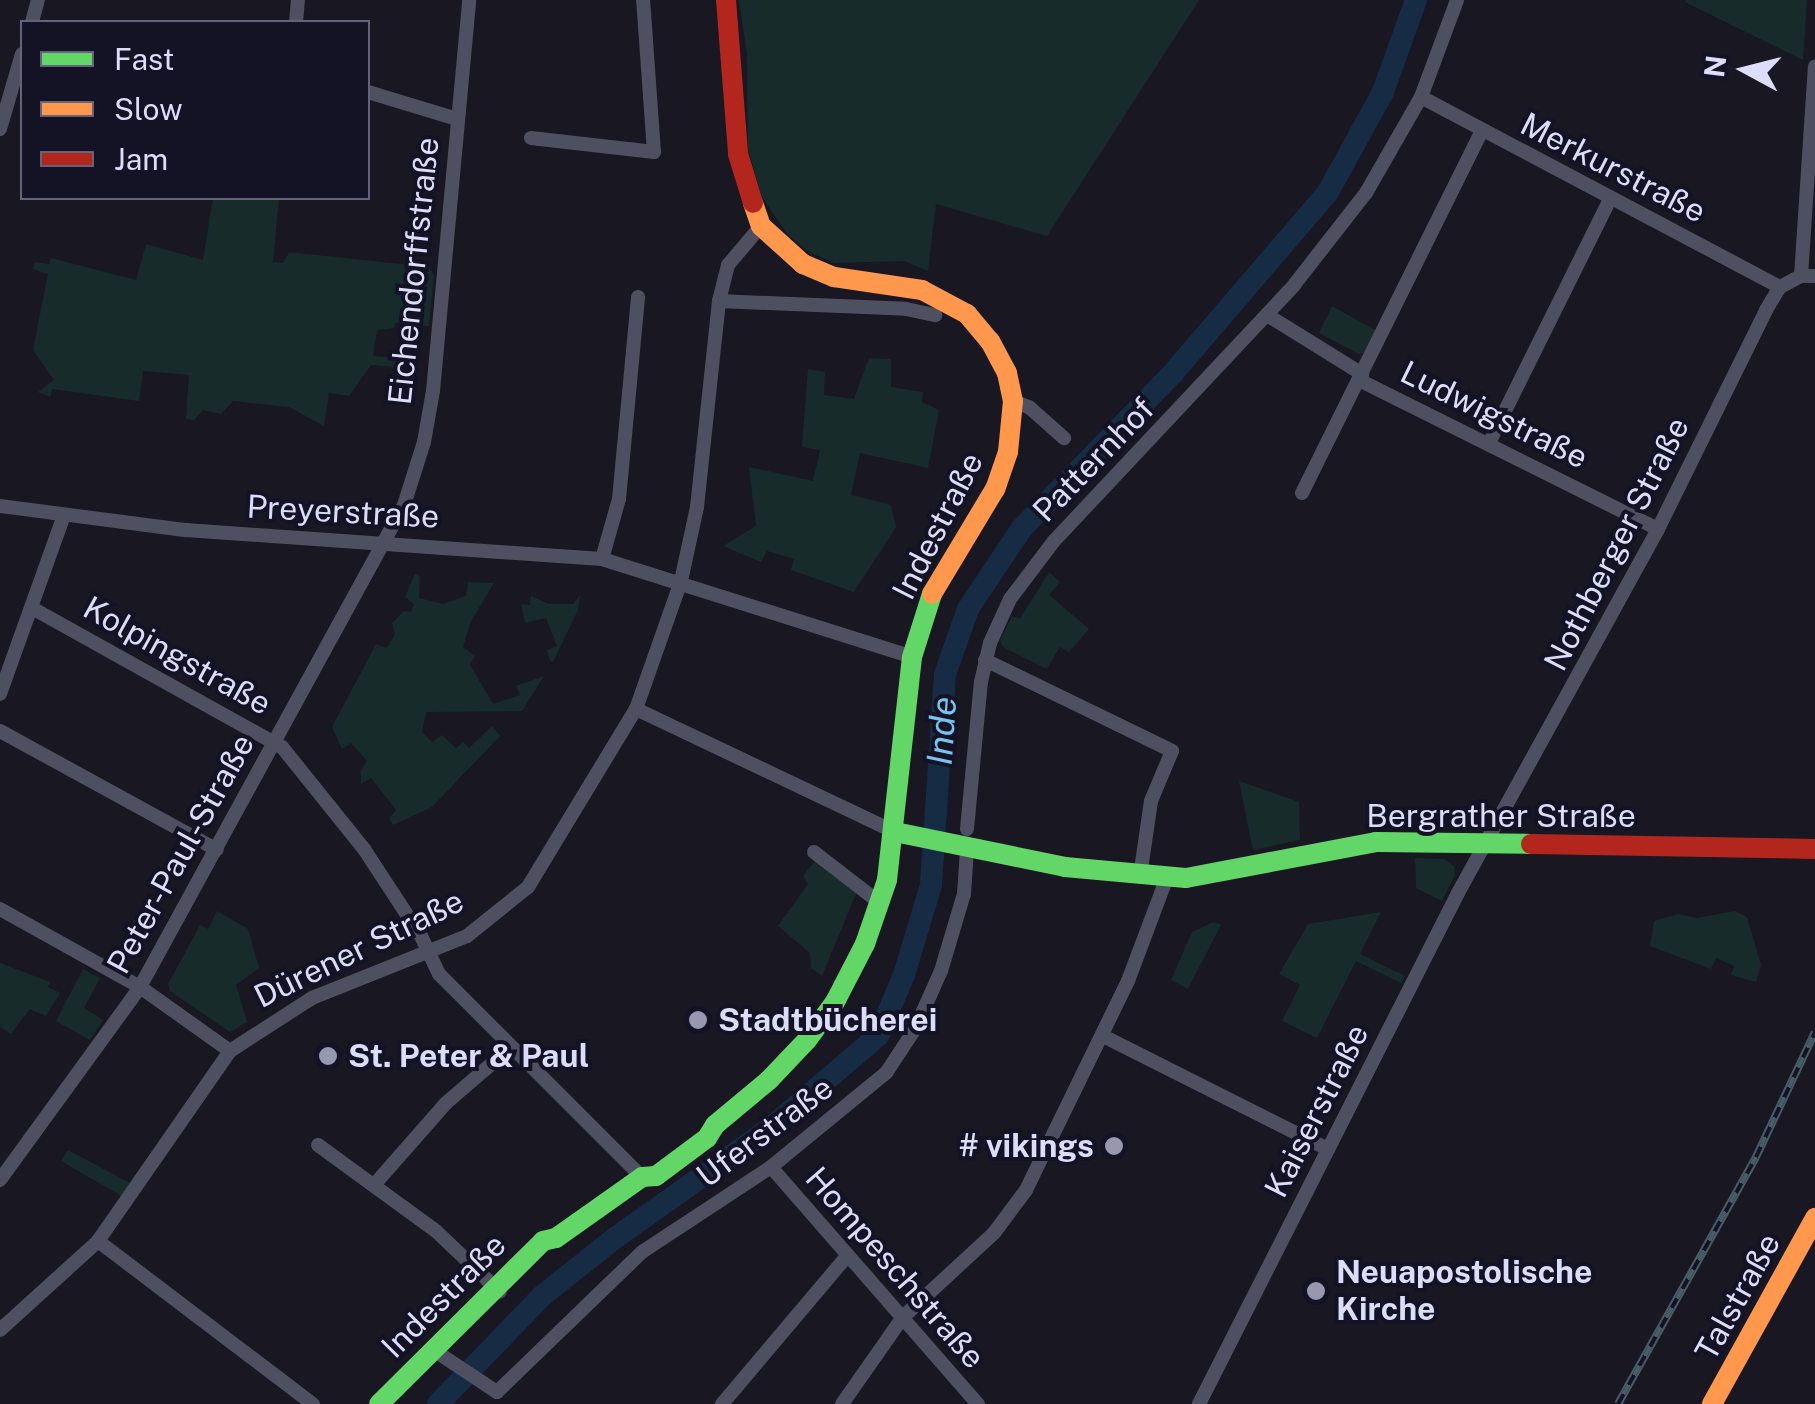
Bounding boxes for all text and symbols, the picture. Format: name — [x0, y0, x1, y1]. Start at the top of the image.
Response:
legend — [20, 20, 370, 200]
north arrow — [1695, 20, 1795, 120]
text: Fast — [114, 41, 174, 77]
text: N — [1697, 53, 1732, 79]
text: Slow — [114, 91, 183, 127]
street label: Merkurstraße — [1514, 105, 1712, 231]
street label: Eichendorffstraße — [381, 135, 447, 407]
text: Jam — [114, 141, 168, 177]
street label: Ludwigstraße — [1394, 353, 1594, 477]
street label: Patternhof — [1025, 390, 1163, 530]
street label: Nothberger Straße — [1537, 411, 1697, 677]
street label: Indestraße — [885, 446, 991, 606]
street label: Preyerstraße — [246, 488, 440, 536]
street label: Kolpingstraße — [77, 589, 277, 723]
water label: Inde — [919, 695, 965, 767]
street label: Peter-Paul-Straße — [99, 728, 263, 980]
street label: Bergrather Straße — [1366, 797, 1636, 835]
street label: Dürener Straße — [248, 882, 470, 1016]
place label: Stadtbücherei — [718, 1001, 937, 1039]
marker: Stadtbücherei — [687, 1009, 709, 1031]
street label: Kaiserstraße — [1257, 1018, 1377, 1204]
place label: St. Peter & Paul — [348, 1037, 589, 1075]
marker: St. Peter & Paul — [317, 1045, 339, 1067]
street label: Uferstraße — [689, 1068, 841, 1196]
place label: # vikings — [959, 1127, 1094, 1165]
marker: # vikings — [1103, 1135, 1125, 1157]
street label: Hompeschstraße — [797, 1160, 993, 1376]
street label: Indestraße — [374, 1226, 514, 1366]
street label: Talstraße — [1688, 1227, 1788, 1367]
place label: Neuapostolische Kirche — [1336, 1254, 1592, 1329]
marker: Neuapostolische Kirche — [1305, 1280, 1327, 1302]

